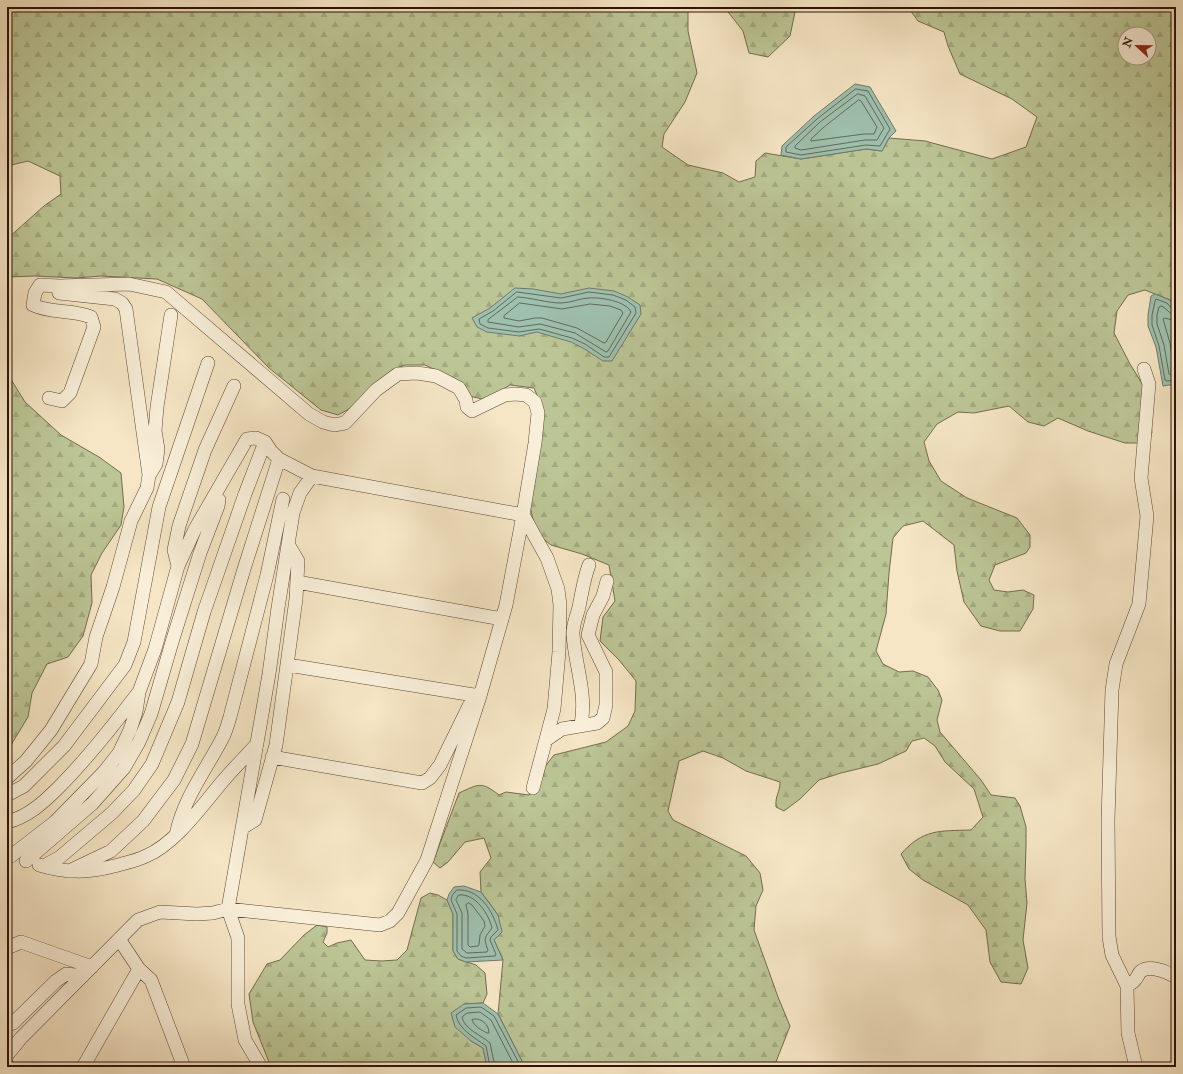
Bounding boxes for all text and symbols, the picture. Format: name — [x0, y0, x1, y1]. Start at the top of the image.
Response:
north arrow — [1117, 26, 1157, 66]
text: N — [1120, 34, 1136, 50]

